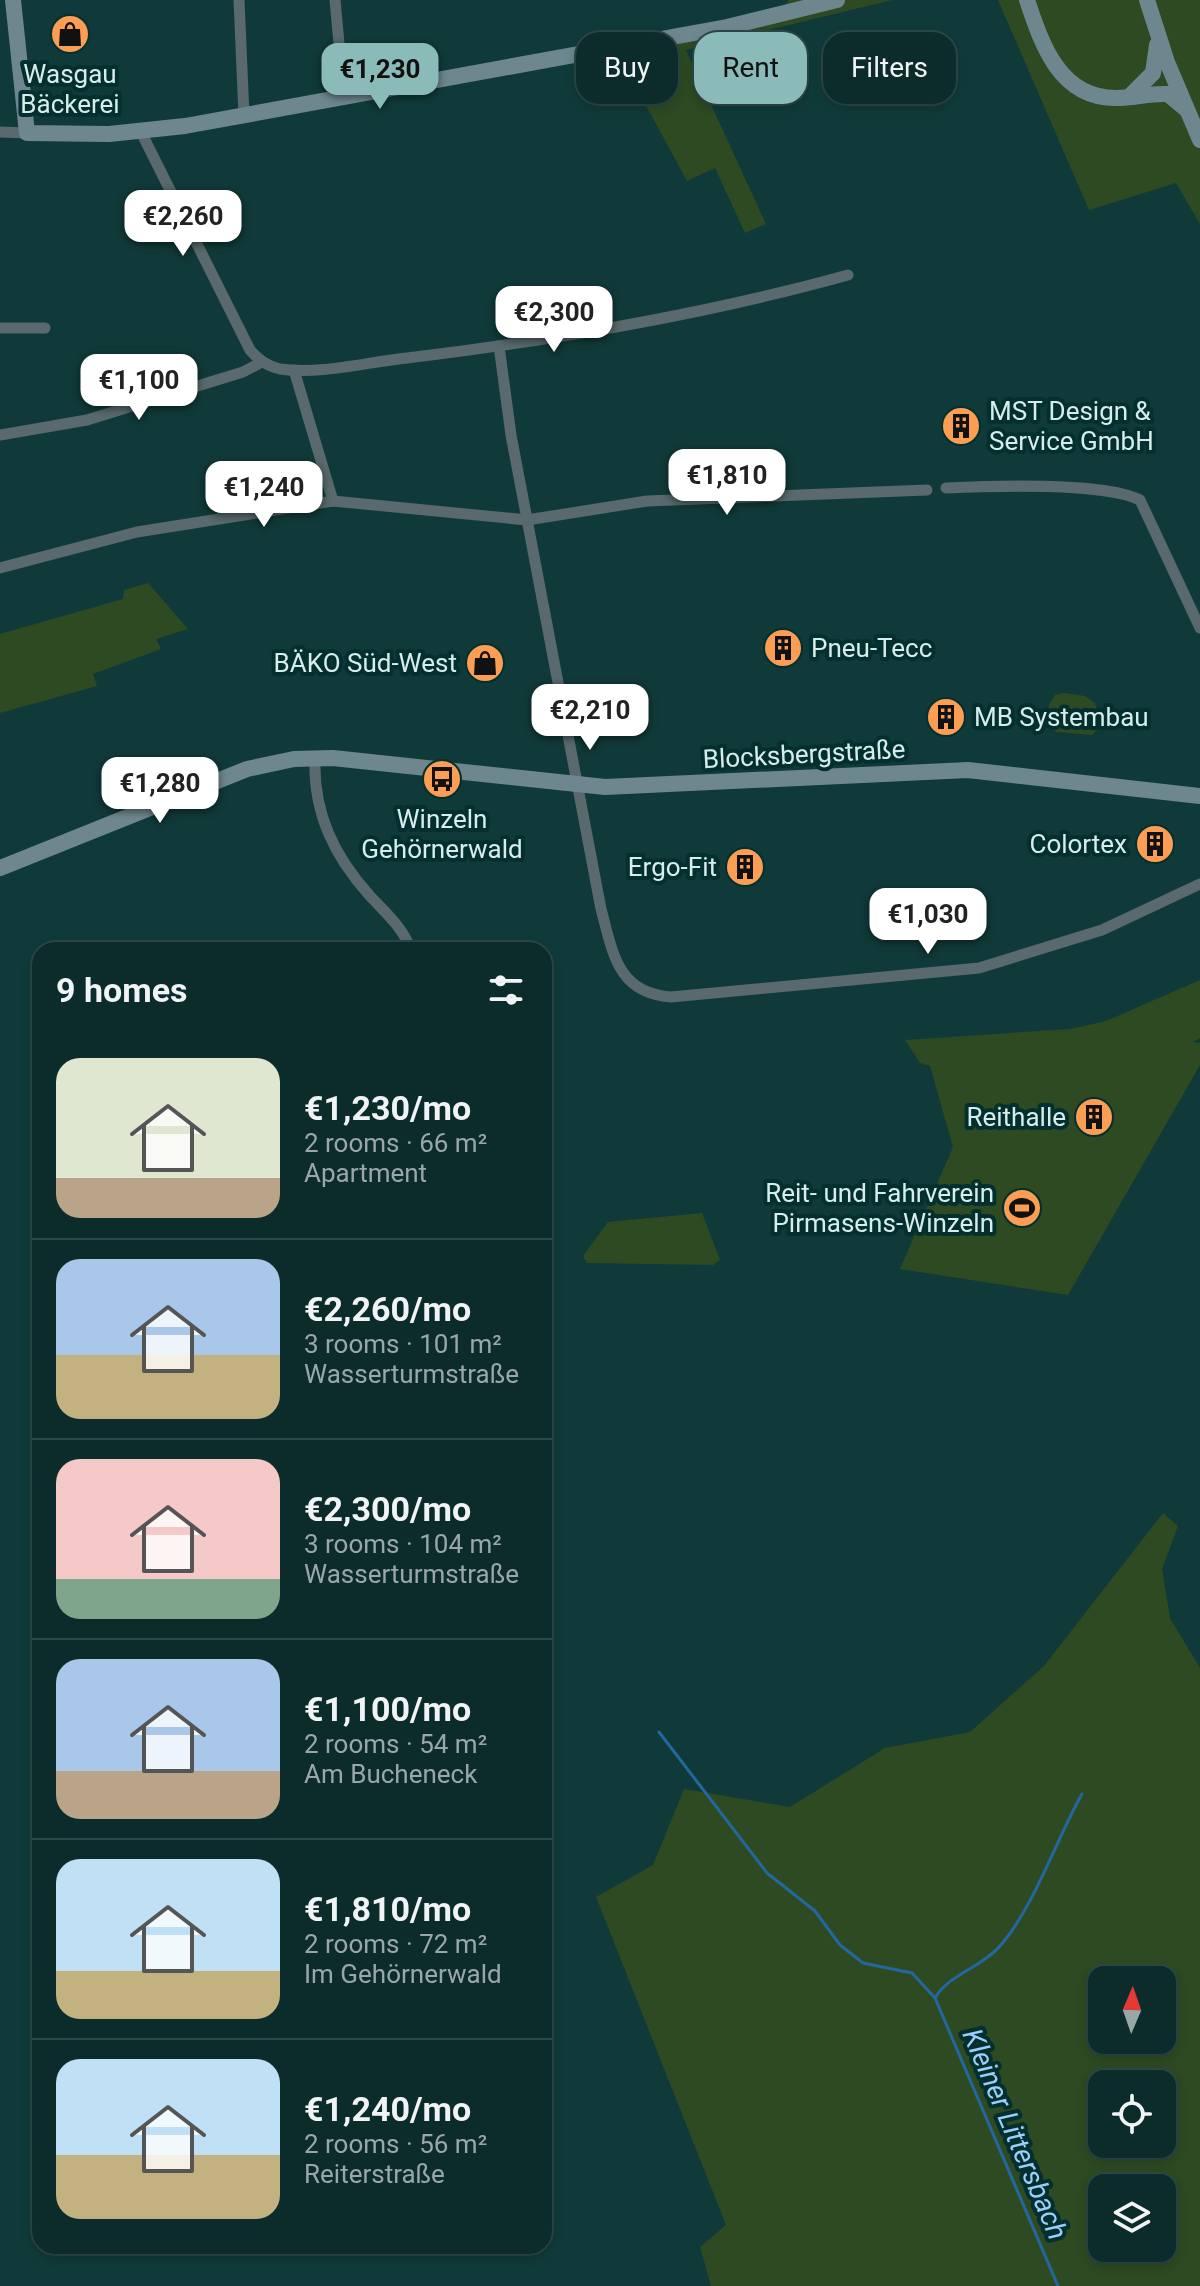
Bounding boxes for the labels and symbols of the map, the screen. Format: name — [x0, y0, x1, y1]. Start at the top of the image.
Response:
shop icon: Wasgau Bäckerei — [49, 13, 91, 55]
pin: €1,230 — [315, 43, 445, 111]
place label: Wasgau Bäckerei — [20, 59, 120, 119]
pin: €2,260 — [118, 190, 248, 258]
pin: €2,300 — [489, 286, 619, 354]
pin: €1,100 — [74, 354, 204, 422]
place label: MST Design & Service GmbH — [989, 396, 1154, 456]
building icon: MST Design & Service GmbH — [940, 405, 982, 447]
pin: €1,810 — [662, 449, 792, 517]
pin: €1,240 — [199, 461, 329, 529]
building icon: Pneu-Tecc — [762, 627, 804, 669]
place label: Pneu-Tecc — [811, 633, 932, 663]
shop icon: BÄKO Süd-West — [464, 642, 506, 684]
place label: BÄKO Süd-West — [274, 648, 457, 678]
pin: €2,210 — [525, 684, 655, 752]
building icon: MB Systembau — [925, 696, 967, 738]
place label: MB Systembau — [974, 702, 1149, 732]
street label: Blocksbergstraße — [702, 734, 906, 774]
pin: €1,280 — [95, 757, 225, 825]
bus stop icon: Winzeln Gehörnerwald — [421, 758, 463, 800]
place label: Winzeln Gehörnerwald — [361, 804, 523, 864]
building icon: Colortex — [1134, 823, 1176, 865]
place label: Colortex — [1029, 829, 1127, 859]
building icon: Ergo-Fit — [724, 846, 766, 888]
place label: Ergo-Fit — [628, 852, 717, 882]
pin: €1,030 — [863, 888, 993, 956]
building icon: Reithalle — [1073, 1096, 1115, 1138]
place label: Reithalle — [966, 1102, 1066, 1132]
place label: Reit- und Fahrverein Pirmasens-Winzeln — [765, 1178, 994, 1238]
sports icon: Reit- und Fahrverein Pirmasens-Winzeln — [1001, 1187, 1043, 1229]
north arrow — [1088, 1966, 1176, 2054]
water label: Kleiner Littersbach — [956, 2024, 1074, 2244]

